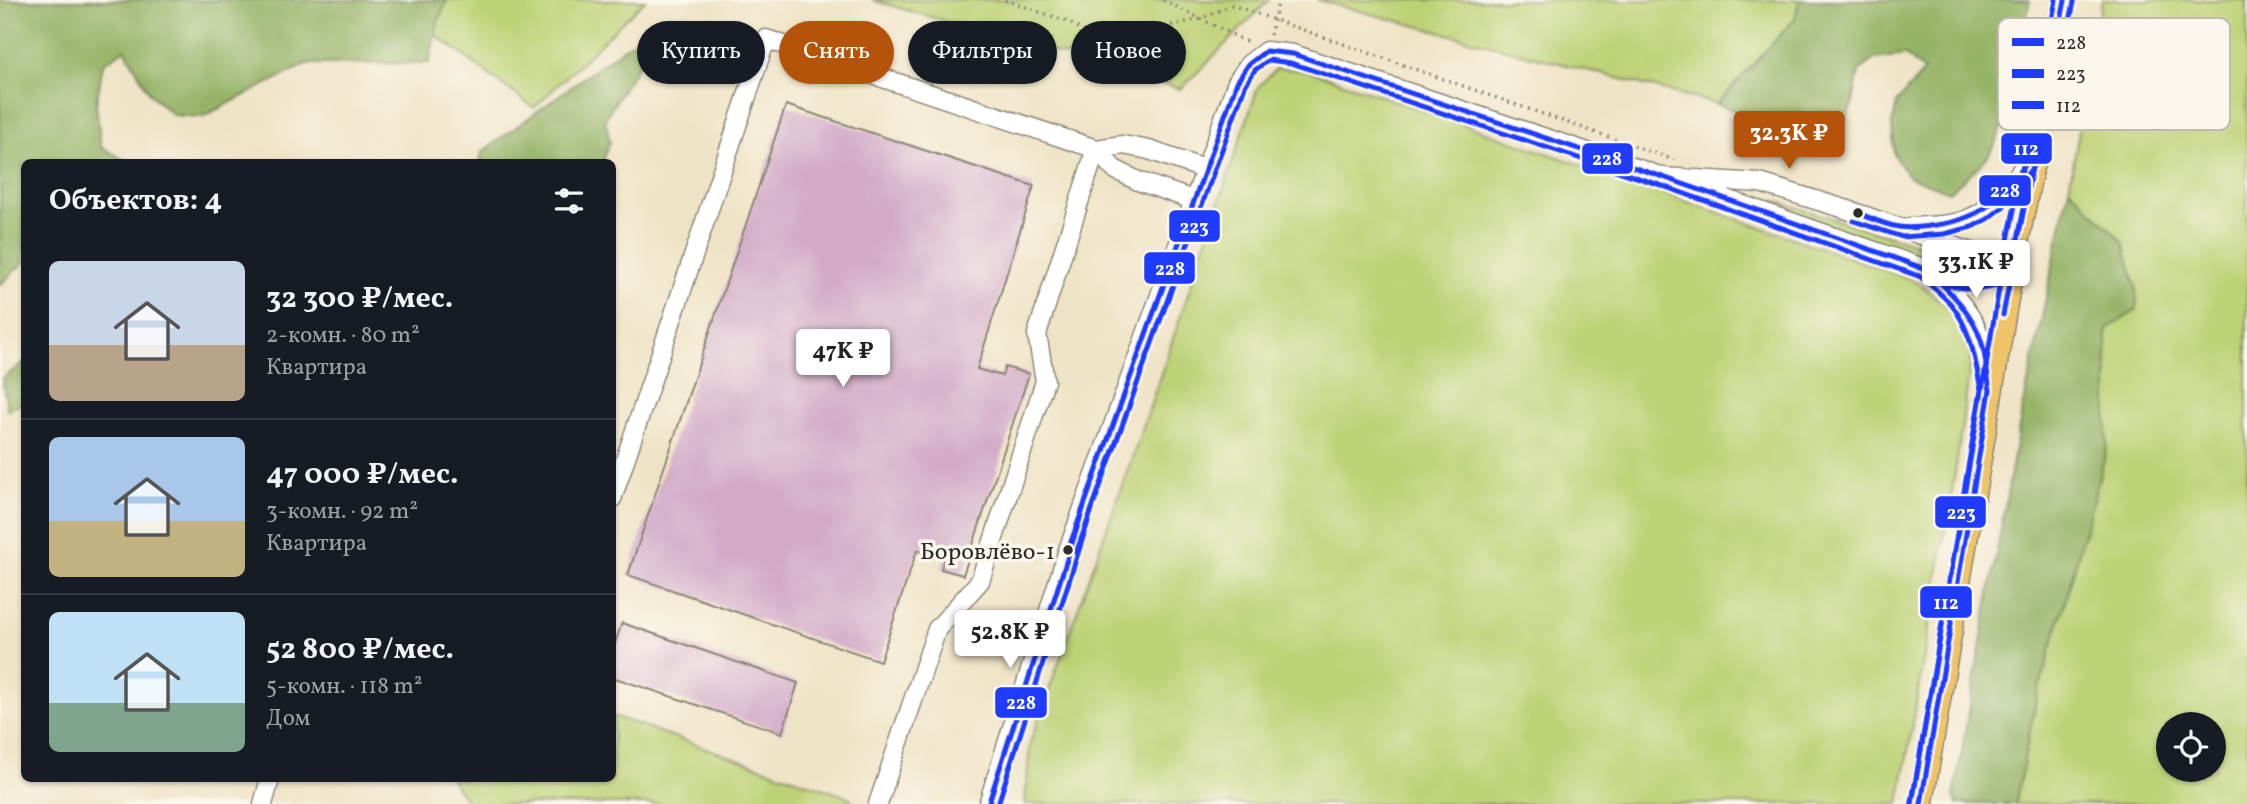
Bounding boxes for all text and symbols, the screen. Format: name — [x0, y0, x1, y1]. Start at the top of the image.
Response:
legend — [1998, 18, 2230, 130]
chip: Купить — [637, 21, 765, 84]
chip: Снять — [779, 21, 894, 84]
chip: Фильтры — [908, 21, 1057, 84]
chip: Новое — [1071, 21, 1186, 84]
text: 228 — [2056, 31, 2086, 57]
text: 223 — [2056, 62, 2086, 88]
text: 112 — [2056, 94, 2081, 120]
pin: 32.3K ₽ — [1724, 111, 1854, 171]
text: 32.3K ₽ — [1750, 118, 1828, 150]
line badge: 112 — [2000, 132, 2053, 165]
text: 112 — [2013, 137, 2039, 163]
line badge: 228 — [1581, 142, 1634, 175]
text: 228 — [1592, 147, 1622, 173]
line badge: 228 — [1978, 174, 2032, 207]
text: 228 — [1990, 179, 2020, 205]
text: Объектов: 4 — [49, 180, 222, 222]
icon: filters — [550, 182, 588, 220]
unlabelled marker — [1851, 206, 1865, 220]
line badge: 223 — [1168, 209, 1221, 243]
text: 223 — [1179, 215, 1209, 241]
pin: 33.1K ₽ — [1911, 240, 2041, 300]
text: 33.1K ₽ — [1938, 247, 2014, 279]
line badge: 228 — [1143, 251, 1196, 285]
text: 228 — [1155, 257, 1185, 283]
text: 32 300 ₽/мес. — [266, 278, 453, 320]
icon: home — [105, 289, 189, 373]
text: 2-комн. · 80 m² — [266, 320, 420, 352]
pin: 47K ₽ — [794, 330, 892, 389]
text: 47K ₽ — [812, 336, 874, 368]
text: Квартира — [266, 352, 367, 384]
text: 47 000 ₽/мес. — [266, 454, 459, 496]
icon: home — [105, 465, 189, 549]
line badge: 223 — [1934, 495, 1987, 529]
text: 3-комн. · 92 m² — [266, 496, 418, 528]
text: 223 — [1946, 501, 1976, 527]
text: Квартира — [266, 528, 367, 560]
place label: Боровлёво-1 — [920, 536, 1055, 570]
marker: Боровлёво-1 — [1061, 543, 1075, 557]
line badge: 112 — [1919, 585, 1973, 619]
text: 112 — [1933, 591, 1959, 617]
pin: 52.8K ₽ — [945, 610, 1075, 670]
text: 52.8K ₽ — [970, 617, 1050, 649]
text: 52 800 ₽/мес. — [266, 629, 454, 671]
icon: home — [105, 640, 189, 724]
text: 5-комн. · 118 m² — [266, 671, 422, 703]
line badge: 228 — [994, 686, 1048, 719]
text: 228 — [1006, 691, 1036, 717]
text: Дом — [266, 703, 310, 735]
map controls — [2156, 712, 2226, 782]
button: locate — [2156, 712, 2226, 782]

